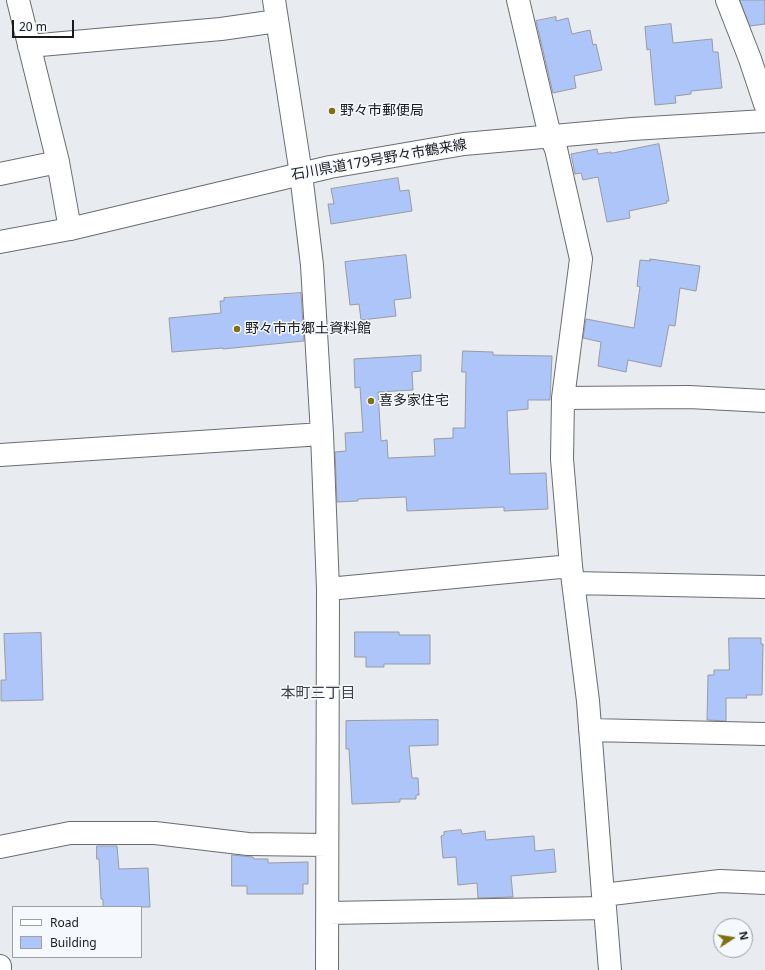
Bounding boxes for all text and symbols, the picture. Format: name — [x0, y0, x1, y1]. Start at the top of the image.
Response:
scale bar — [14, 12, 76, 38]
text: 20 m — [19, 18, 47, 35]
place label: 野々市郵便局 — [340, 103, 424, 119]
marker: 野々市郵便局 — [327, 106, 337, 116]
street label: 石川県道179号野々市鶴来線 — [290, 136, 468, 184]
place label: 野々市市郷土資料館 — [245, 321, 371, 337]
marker: 野々市市郷土資料館 — [232, 324, 242, 334]
place label: 喜多家住宅 — [379, 393, 449, 409]
marker: 喜多家住宅 — [366, 396, 376, 406]
district label: 本町三丁目 — [281, 685, 355, 703]
legend — [12, 906, 142, 958]
text: Road — [50, 914, 79, 931]
north arrow — [713, 918, 753, 958]
text: N — [736, 930, 753, 942]
text: Building — [50, 934, 97, 951]

